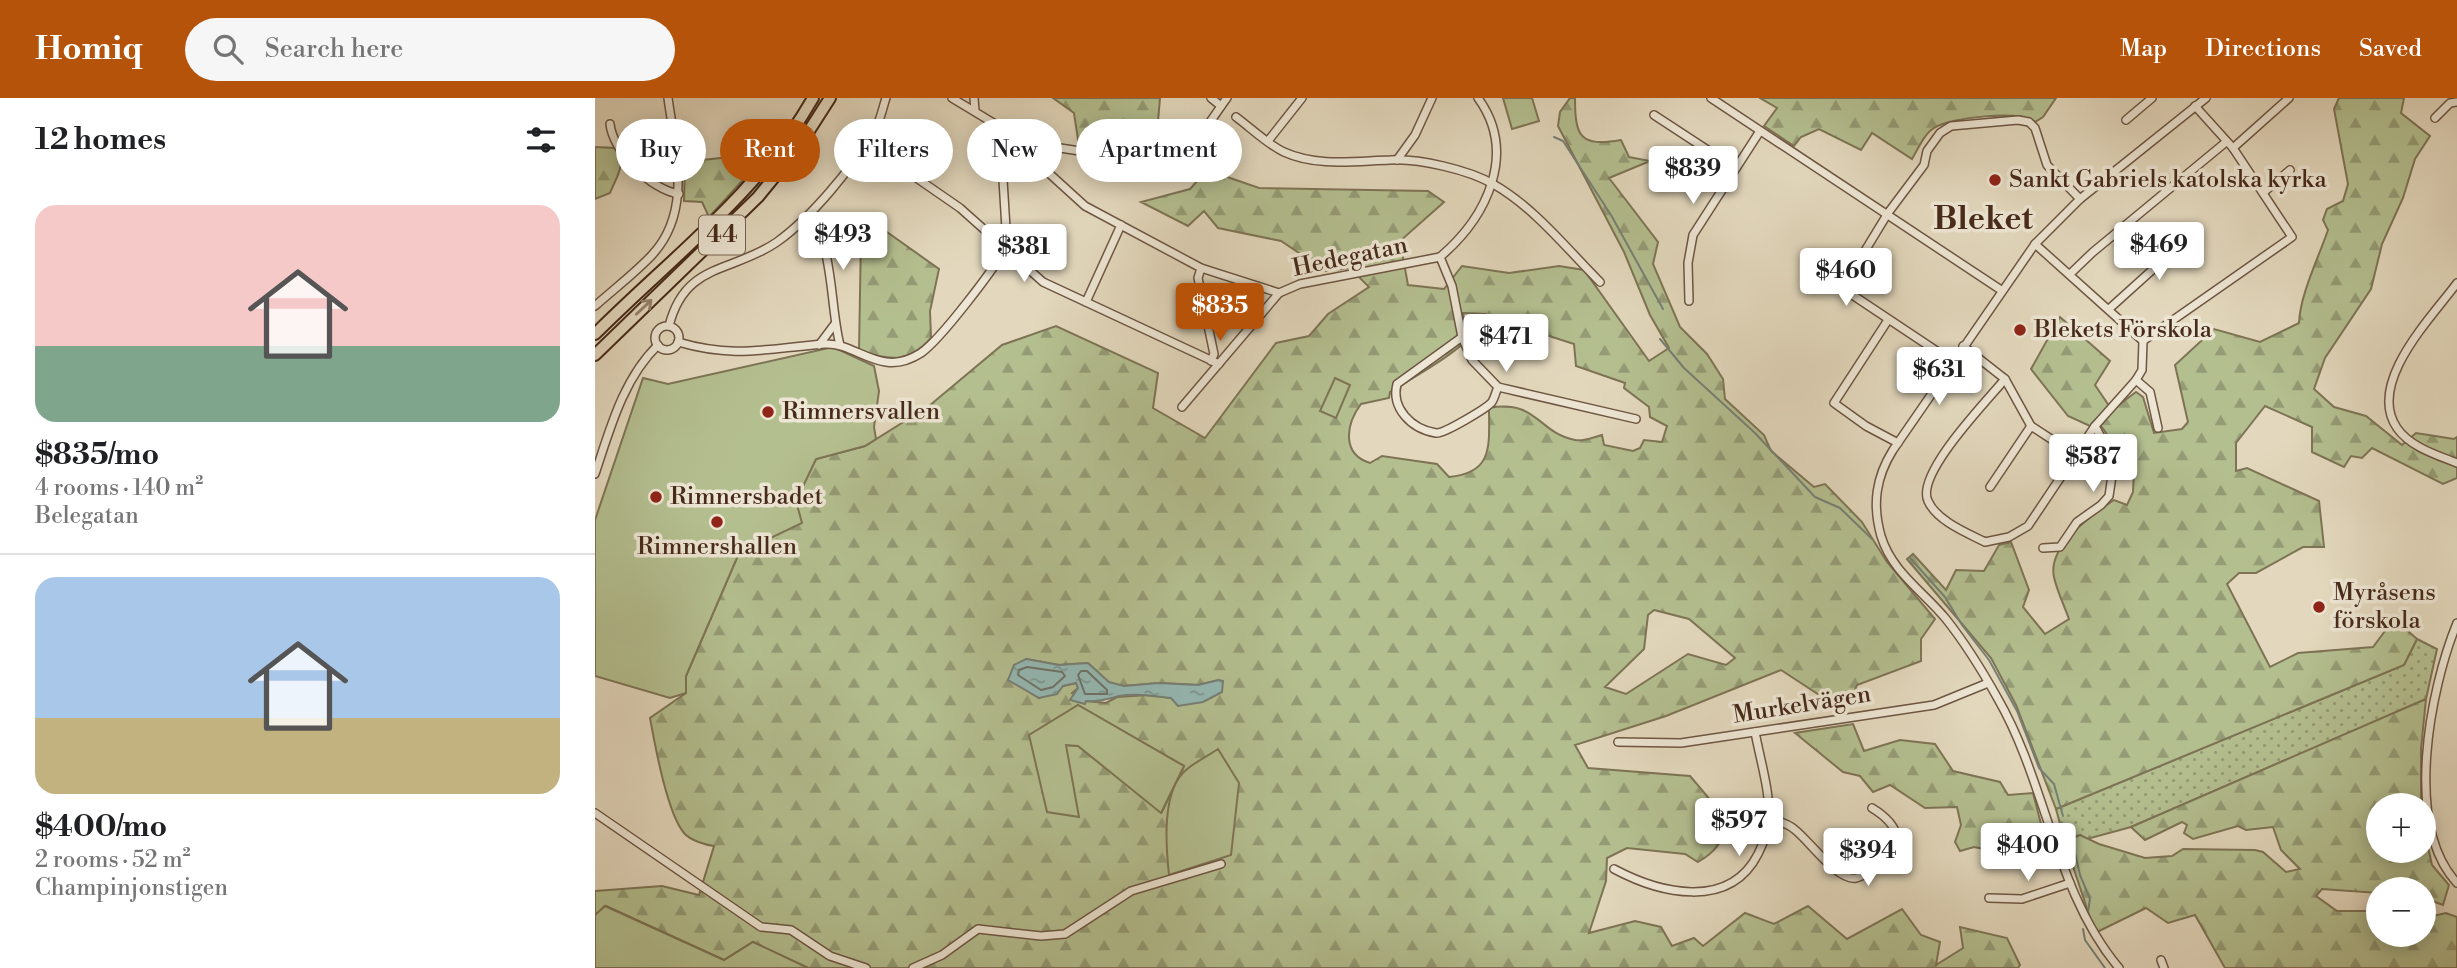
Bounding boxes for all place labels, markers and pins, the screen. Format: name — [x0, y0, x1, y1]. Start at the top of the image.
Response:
pin: $839 — [1652, 146, 1734, 206]
place label: Sankt Gabriels katolska kyrka — [2009, 165, 2328, 195]
marker: Sankt Gabriels katolska kyrka — [1987, 172, 2003, 188]
pin: $493 — [802, 212, 884, 272]
pin: $469 — [2118, 222, 2200, 282]
pin: $381 — [983, 225, 1065, 284]
pin: $460 — [1805, 248, 1887, 308]
pin: $835 — [1179, 284, 1261, 343]
pin: $471 — [1465, 314, 1547, 374]
place label: Blekets Förskola — [2033, 315, 2213, 345]
marker: Blekets Förskola — [2012, 322, 2028, 338]
pin: $631 — [1898, 348, 1980, 407]
place label: Rimnersvallen — [782, 397, 940, 427]
marker: Rimnersvallen — [760, 404, 776, 420]
pin: $587 — [2052, 434, 2134, 494]
place label: Rimnersbadet — [670, 482, 823, 512]
marker: Rimnersbadet — [648, 489, 664, 505]
marker: Rimnershallen — [709, 514, 725, 530]
place label: Rimnershallen — [637, 532, 797, 562]
place label: Myråsens förskola — [2333, 578, 2436, 636]
marker: Myråsens förskola — [2311, 599, 2327, 615]
pin: $597 — [1698, 798, 1780, 858]
pin: $400 — [1987, 824, 2069, 883]
pin: $394 — [1827, 828, 1909, 888]

